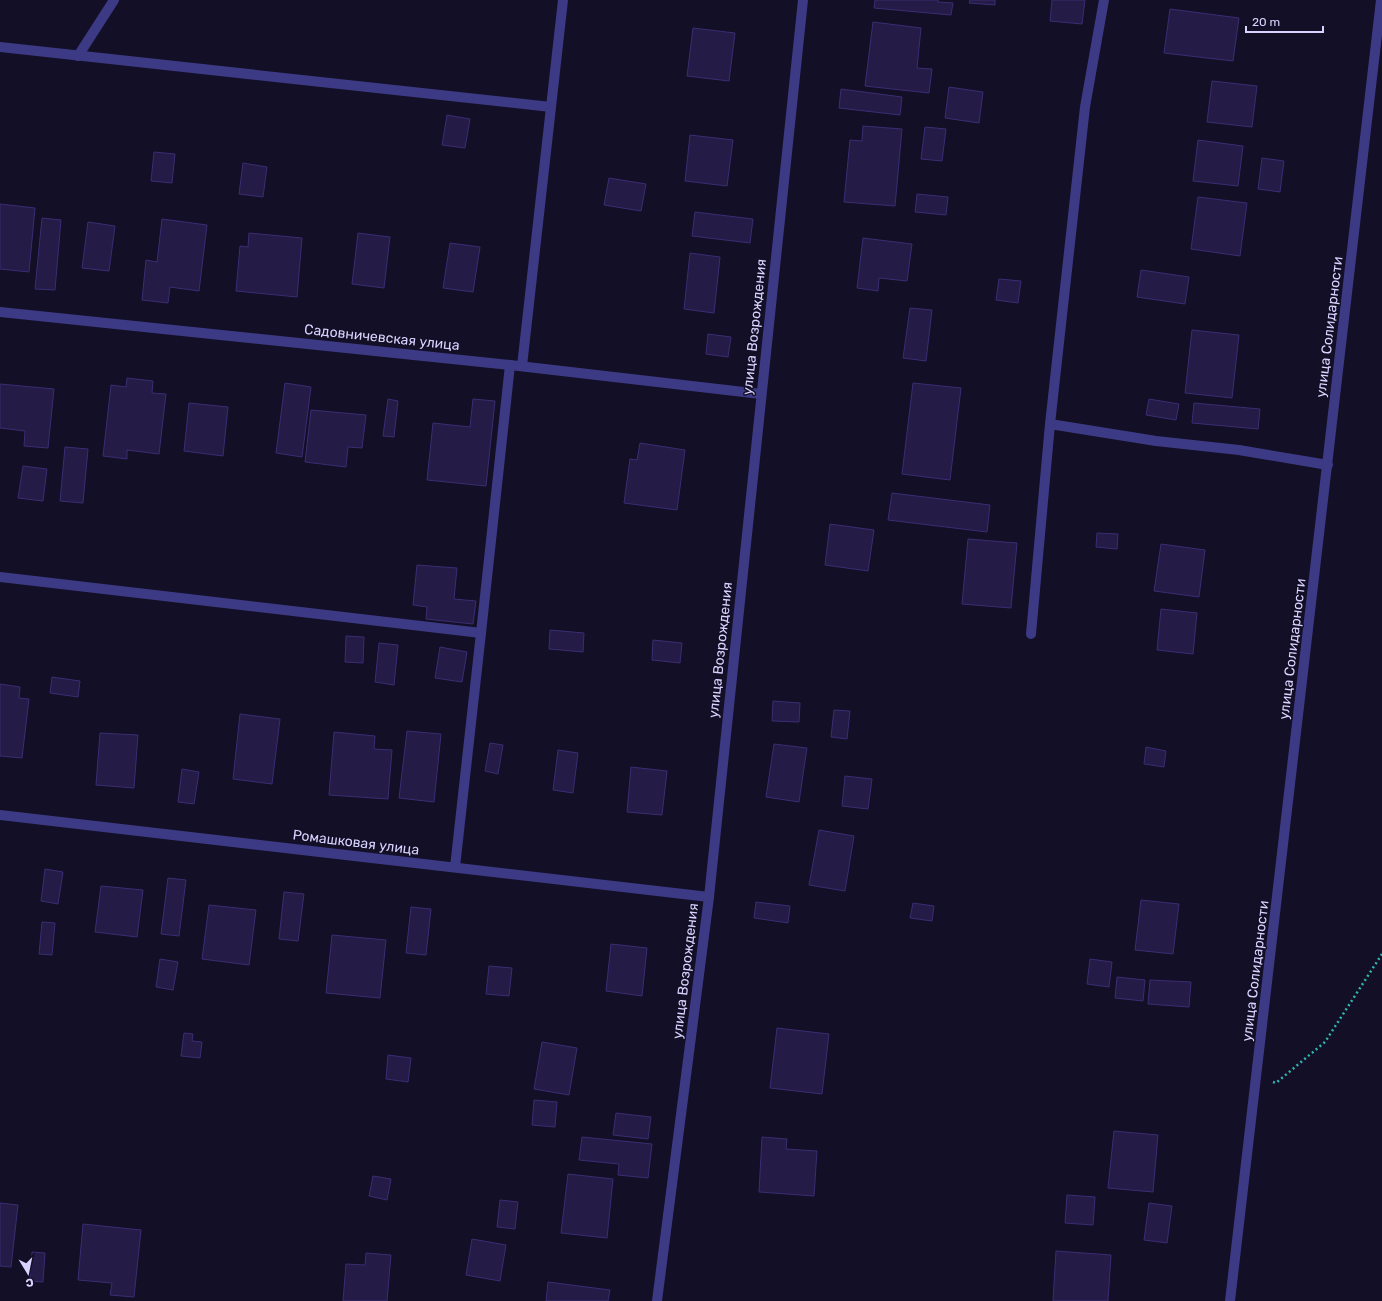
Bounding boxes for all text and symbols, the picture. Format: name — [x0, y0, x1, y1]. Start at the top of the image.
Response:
scale bar — [1246, 8, 1323, 34]
text: 20 m — [1252, 15, 1280, 29]
street label: улица Солидарности — [1312, 256, 1347, 399]
street label: улица Возрождения — [739, 258, 770, 396]
street label: Садовничевская улица — [303, 321, 460, 354]
street label: улица Солидарности — [1275, 578, 1310, 721]
street label: улица Возрождения — [705, 581, 736, 719]
street label: Ромашковая улица — [292, 826, 420, 859]
street label: улица Солидарности — [1238, 900, 1273, 1043]
street label: улица Возрождения — [669, 902, 702, 1040]
north arrow — [8, 1253, 48, 1293]
text: С — [24, 1275, 35, 1289]

